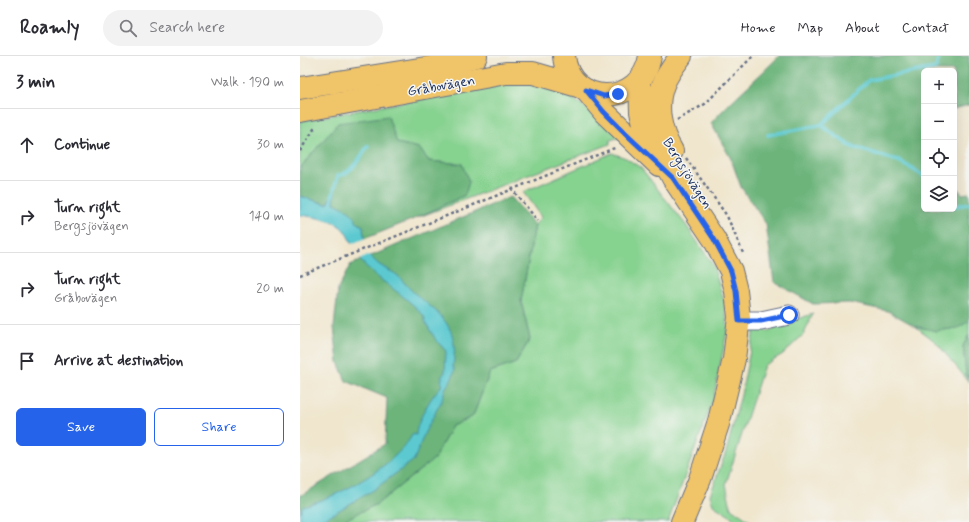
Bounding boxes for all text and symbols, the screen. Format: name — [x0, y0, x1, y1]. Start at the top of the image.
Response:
search box — [103, 10, 383, 46]
text: Roamly — [20, 15, 79, 40]
icon: search — [117, 17, 139, 39]
text: Search here — [149, 18, 225, 38]
text: Home — [741, 19, 775, 37]
text: Map — [797, 19, 823, 37]
text: About — [845, 19, 880, 37]
text: Contact — [902, 19, 949, 37]
map controls — [921, 68, 957, 212]
button: + — [921, 68, 957, 104]
text: 3 min — [16, 71, 55, 93]
street label: Gråbovägen — [406, 71, 476, 101]
text: Walk · 190 m — [211, 74, 284, 91]
route end — [609, 85, 627, 103]
button: − — [921, 104, 957, 140]
icon: ahead — [16, 134, 38, 156]
text: Continue — [54, 135, 110, 155]
street label: Bergsjövägen — [657, 135, 716, 213]
text: 30 m — [257, 136, 284, 153]
button: locate — [921, 140, 957, 176]
button: layers — [921, 176, 957, 212]
text: Turn right — [54, 198, 121, 218]
icon: right — [16, 206, 38, 228]
text: 140 m — [249, 208, 284, 225]
text: Bergsjövägen — [54, 218, 129, 235]
text: Turn right — [54, 270, 121, 290]
icon: right — [16, 278, 38, 300]
text: 20 m — [256, 280, 284, 297]
text: Gråbovägen — [54, 290, 117, 307]
route start — [780, 306, 798, 324]
icon: arrive — [16, 350, 38, 372]
text: Arrive at destination — [54, 351, 183, 371]
button: Save — [16, 408, 146, 446]
button: Share — [154, 408, 284, 446]

